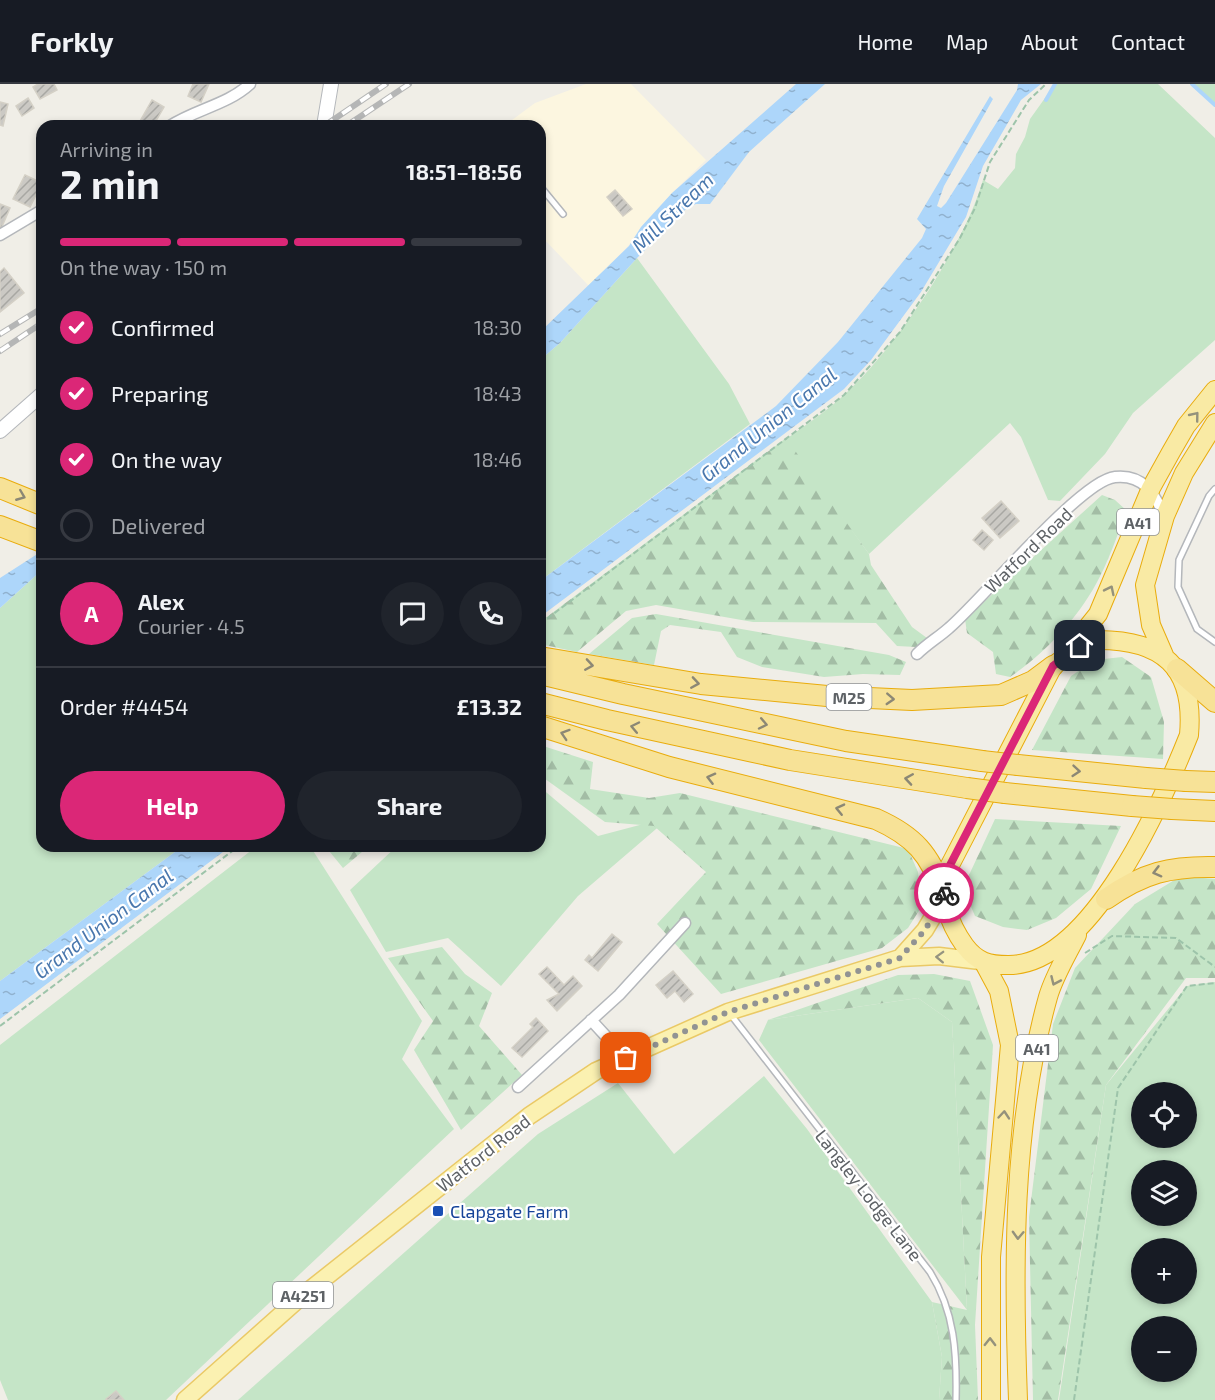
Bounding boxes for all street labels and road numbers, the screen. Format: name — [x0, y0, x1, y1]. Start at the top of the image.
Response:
street label: Watford Road — [980, 503, 1076, 597]
road number: A41 — [1117, 509, 1159, 535]
road number: M25 — [826, 684, 872, 710]
road number: A41 — [1016, 1035, 1058, 1061]
street label: Watford Road — [432, 1109, 534, 1197]
street label: Langley Lodge Lane — [811, 1125, 927, 1265]
road number: A4251 — [273, 1282, 333, 1308]

